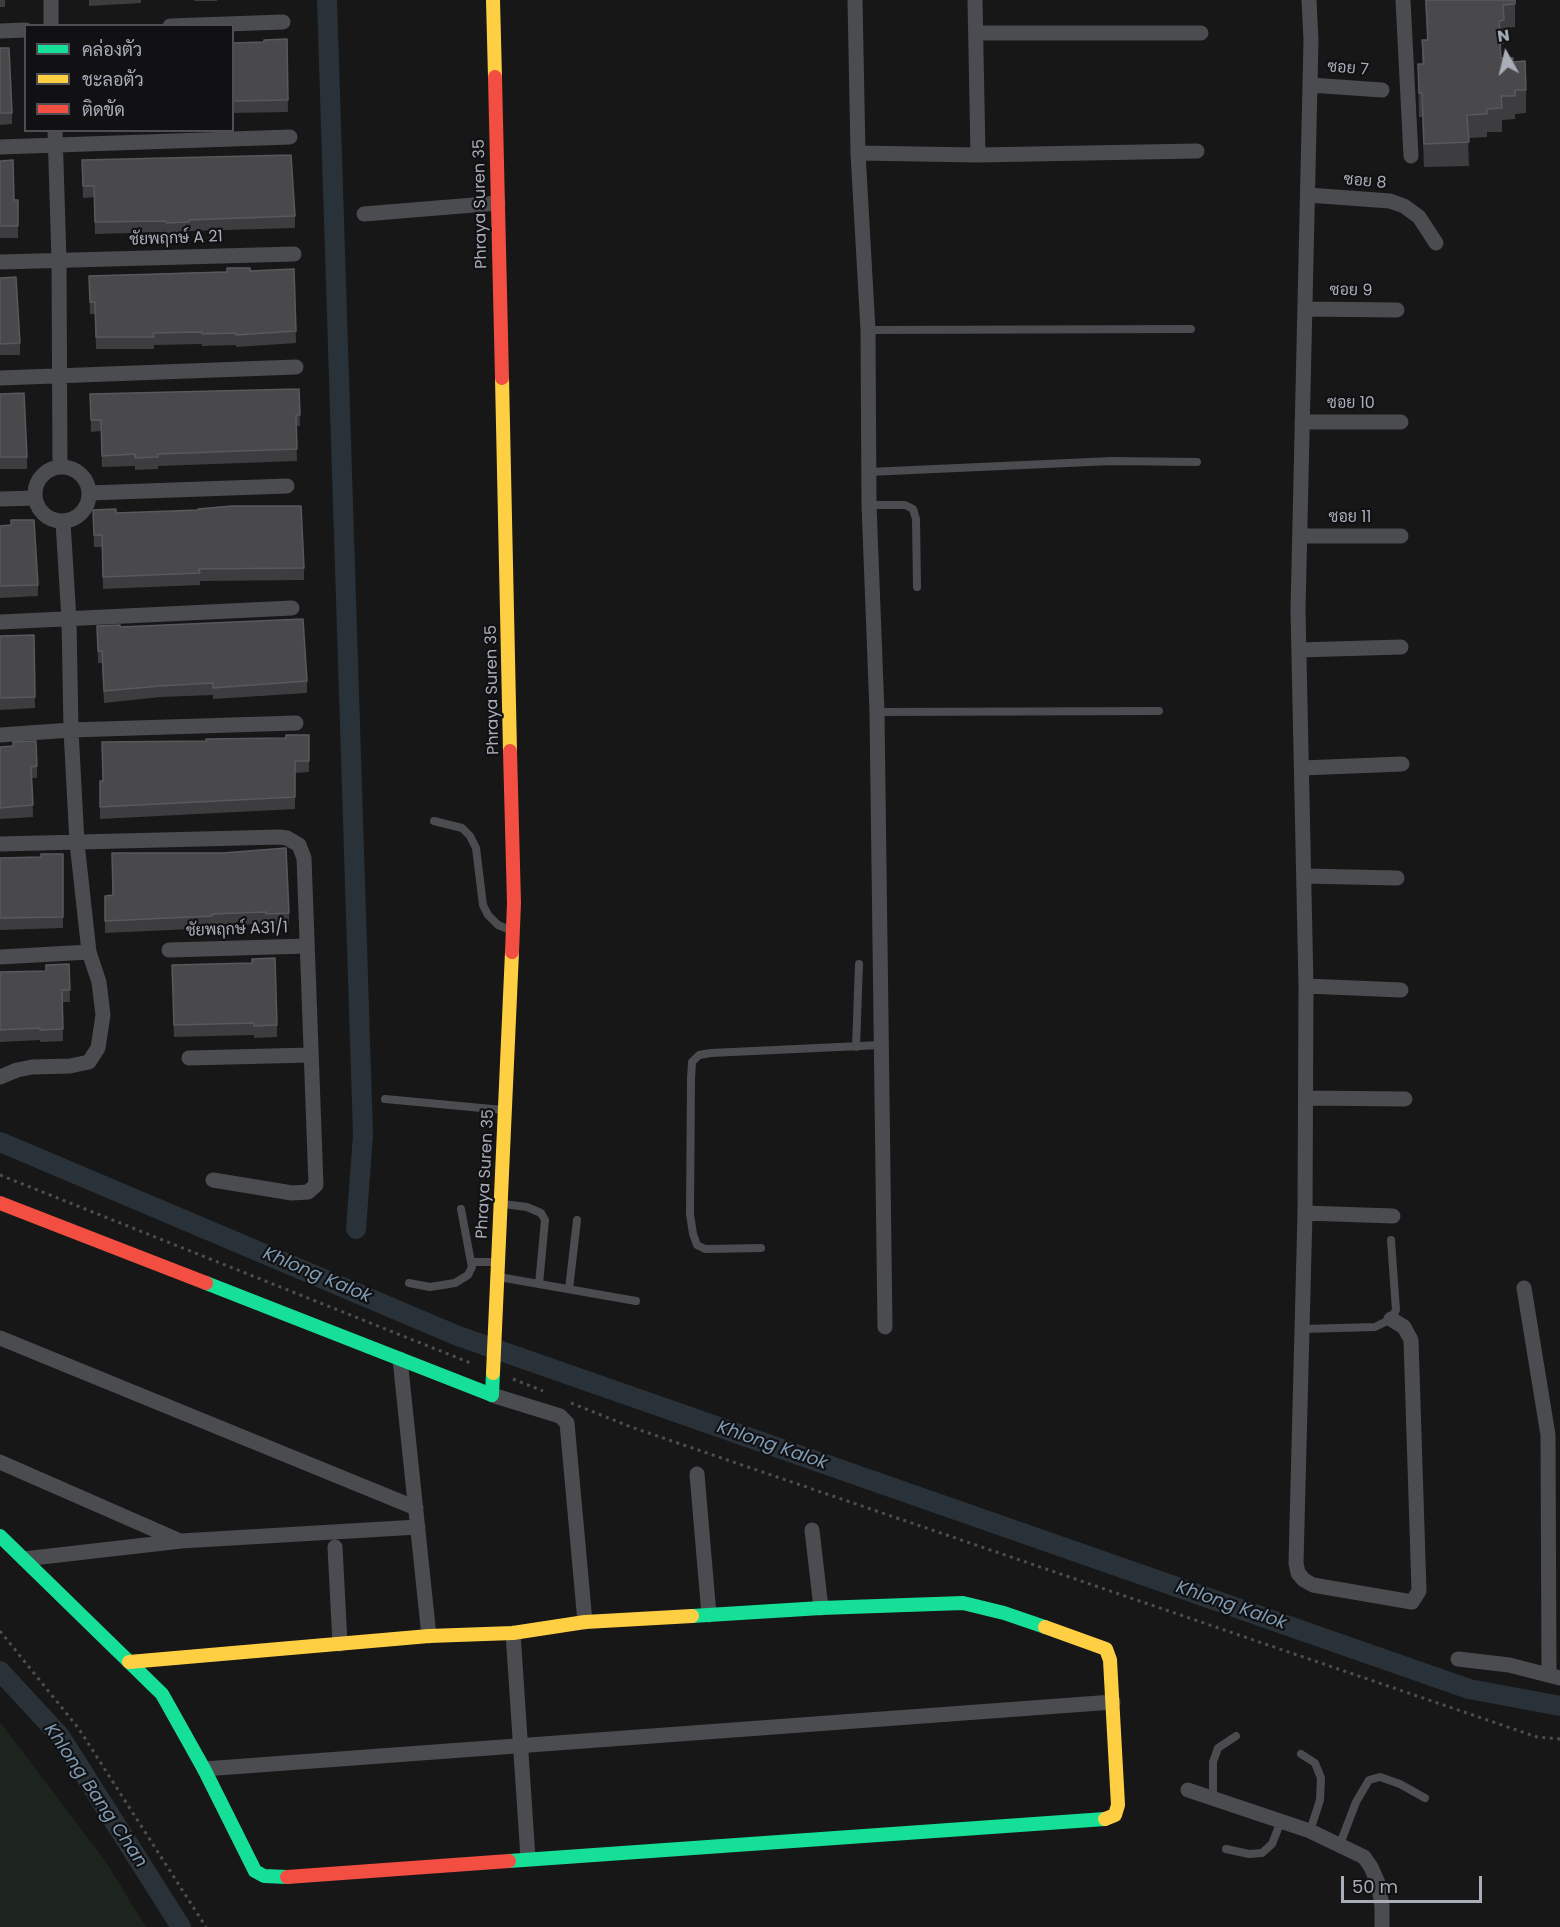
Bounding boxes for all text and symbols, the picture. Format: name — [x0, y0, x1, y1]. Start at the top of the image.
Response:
text: N — [1496, 23, 1511, 48]
legend — [24, 24, 234, 132]
north arrow — [1476, 24, 1536, 84]
text: คล่องตัว — [82, 37, 142, 62]
street label: ซอย 7 — [1327, 58, 1369, 80]
text: ชะลอตัว — [82, 67, 144, 92]
text: ติดขัด — [82, 97, 125, 122]
street label: Phraya Suren 35 — [470, 139, 492, 269]
street label: ซอย 8 — [1343, 171, 1387, 193]
street label: ชัยพฤกษ์ A 21 — [129, 228, 223, 250]
street label: ซอย 9 — [1329, 281, 1373, 301]
street label: ซอย 10 — [1327, 394, 1375, 414]
street label: ซอย 11 — [1329, 508, 1371, 528]
street label: Phraya Suren 35 — [482, 625, 504, 755]
street label: ชัยพฤกษ์ A31/1 — [186, 919, 288, 941]
street label: Phraya Suren 35 — [473, 1109, 499, 1239]
water label: Khlong Kalok — [260, 1243, 374, 1309]
water label: Khlong Kalok — [714, 1417, 830, 1475]
water label: Khlong Kalok — [1173, 1577, 1289, 1635]
water label: Khlong Bang Chan — [39, 1720, 151, 1872]
scale bar — [1344, 1864, 1485, 1902]
text: 50 m — [1352, 1874, 1398, 1899]

